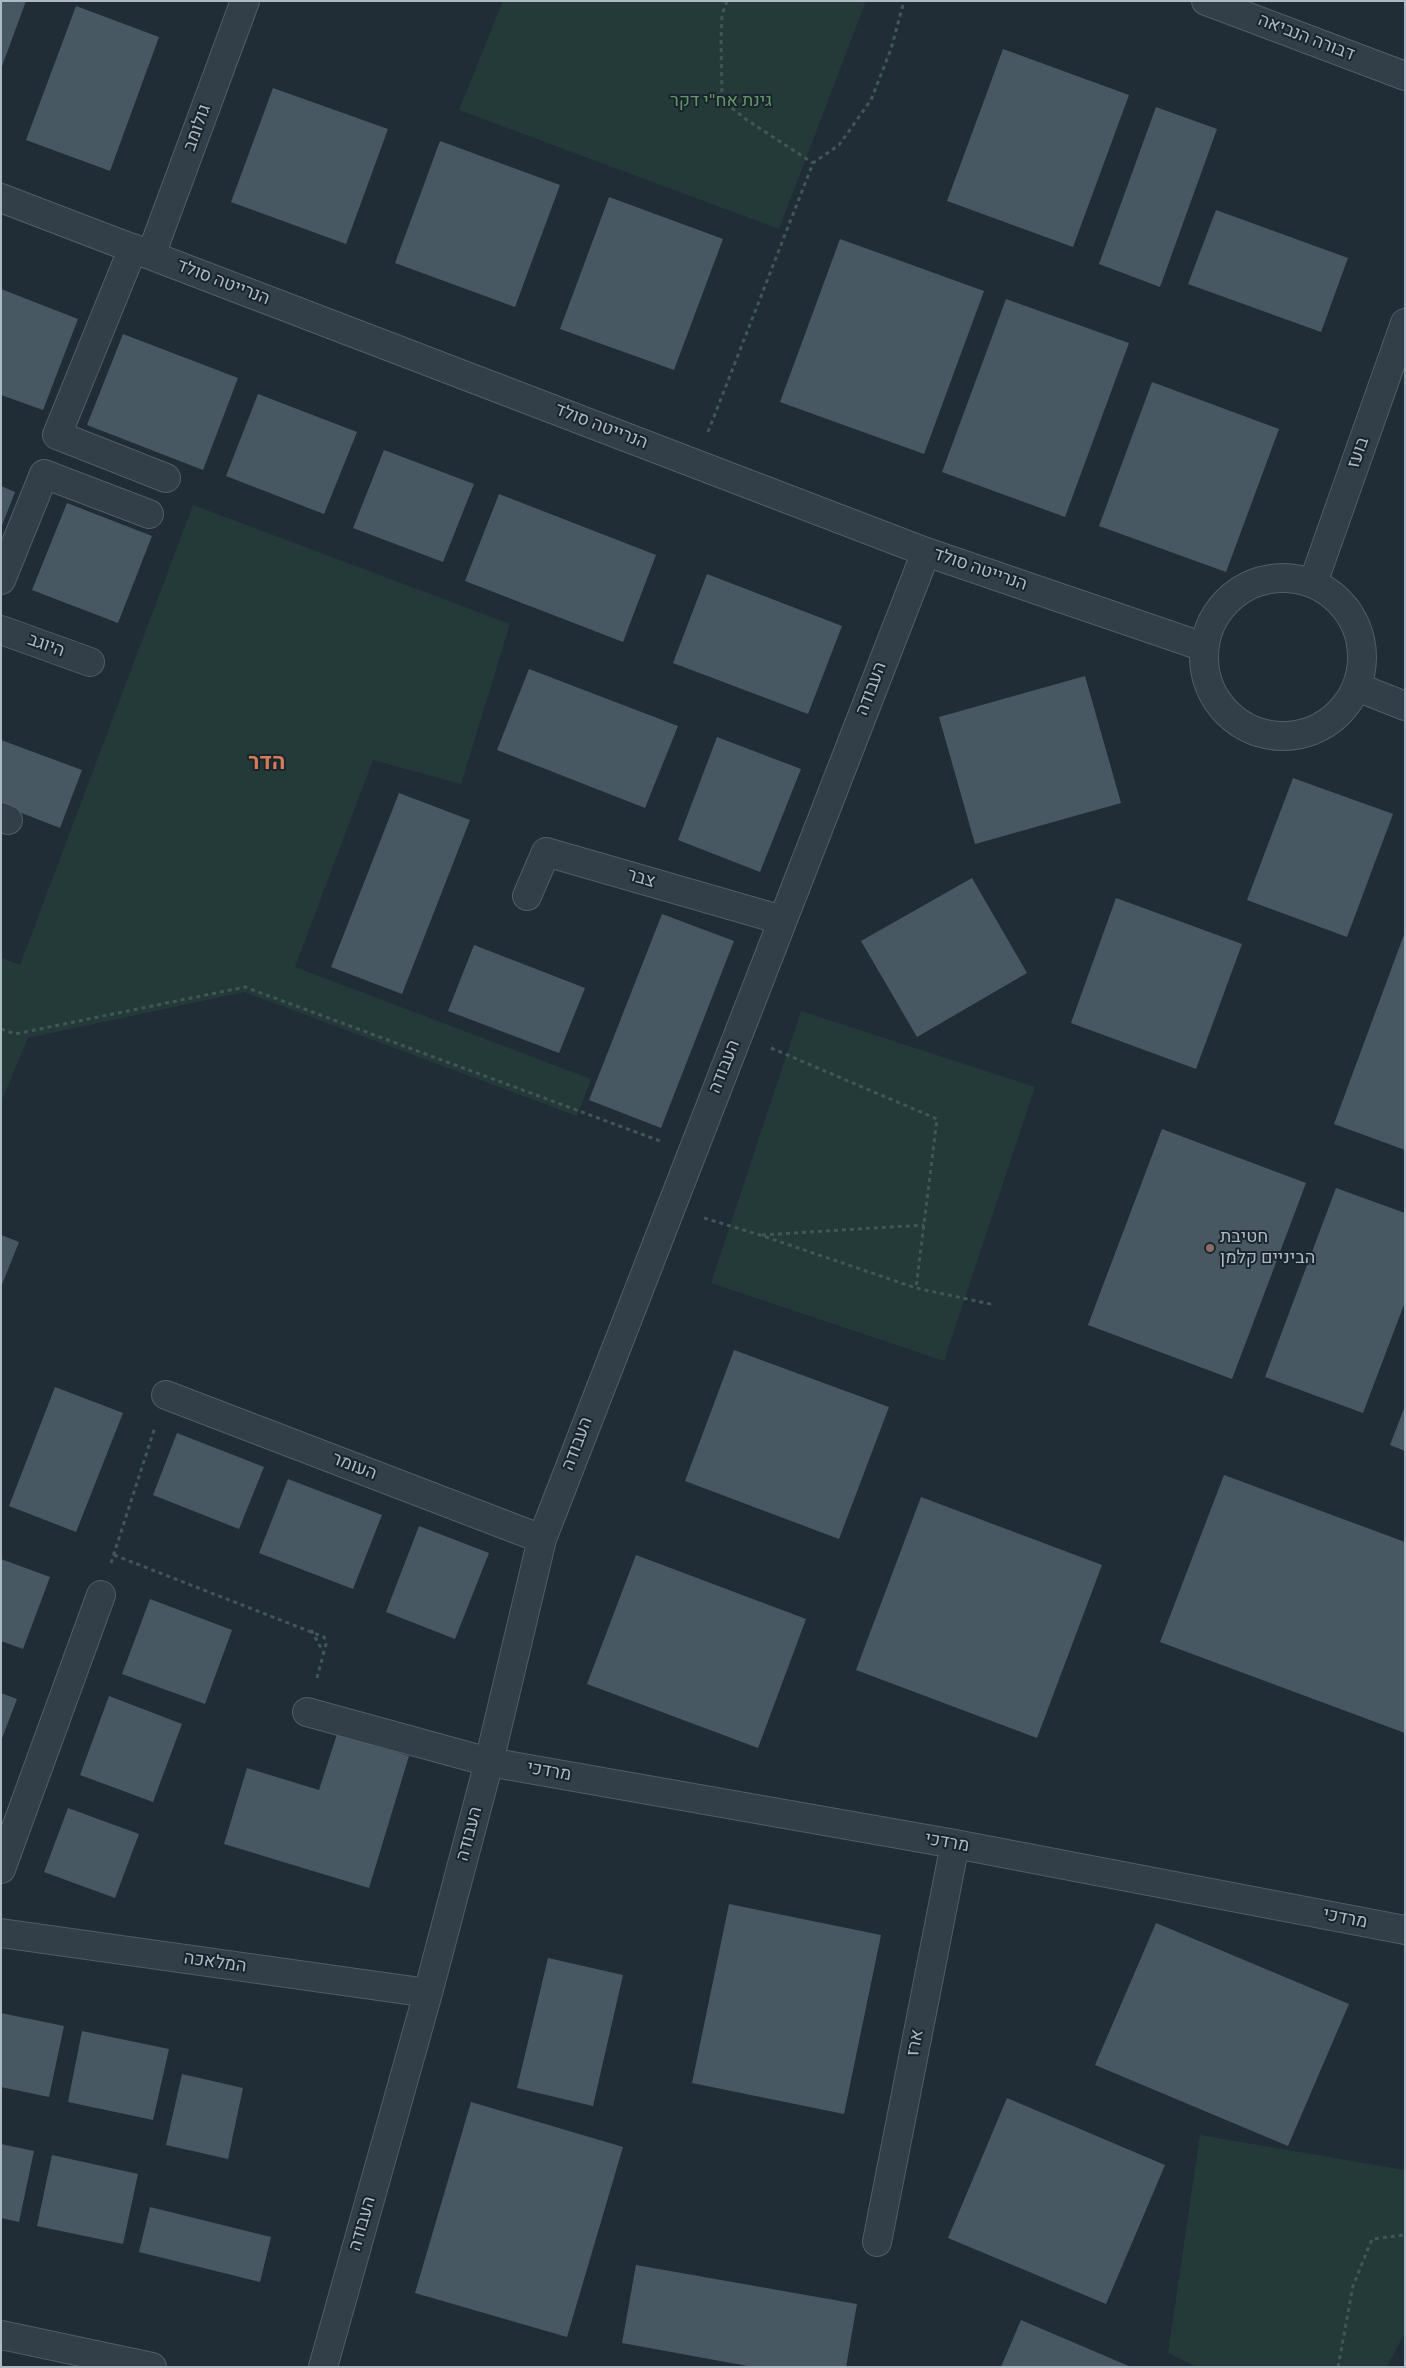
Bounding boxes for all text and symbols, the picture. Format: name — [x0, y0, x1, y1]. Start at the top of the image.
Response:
street label: דבורה הנביאה — [1255, 10, 1357, 66]
park label: גינת אח"י דקר — [670, 91, 772, 113]
street label: גולומב — [180, 102, 216, 154]
street label: הנרייטה סולד — [173, 255, 273, 311]
street label: הנרייטה סולד — [551, 399, 651, 455]
street label: בועז — [1343, 434, 1375, 472]
street label: הנרייטה סולד — [930, 544, 1030, 596]
street label: היוגב — [25, 629, 67, 663]
street label: העבודה — [852, 659, 892, 719]
district label: הדר — [249, 751, 285, 777]
street label: צבר — [624, 865, 658, 893]
street label: העבודה — [705, 1037, 745, 1097]
place label: חטיבת הביניים קלמן — [1220, 1227, 1315, 1270]
marker: חטיבת הביניים קלמן — [1204, 1242, 1216, 1254]
street label: העבודה — [558, 1414, 598, 1474]
street label: העומר — [328, 1449, 380, 1485]
street label: מרדכי — [525, 1757, 573, 1787]
street label: העבודה — [452, 1804, 488, 1864]
street label: מרדכי — [923, 1828, 971, 1858]
street label: מרדכי — [1321, 1904, 1369, 1934]
street label: המלאכה — [182, 1948, 248, 1978]
street label: ארז — [903, 2028, 929, 2058]
street label: העבודה — [345, 2194, 381, 2254]

